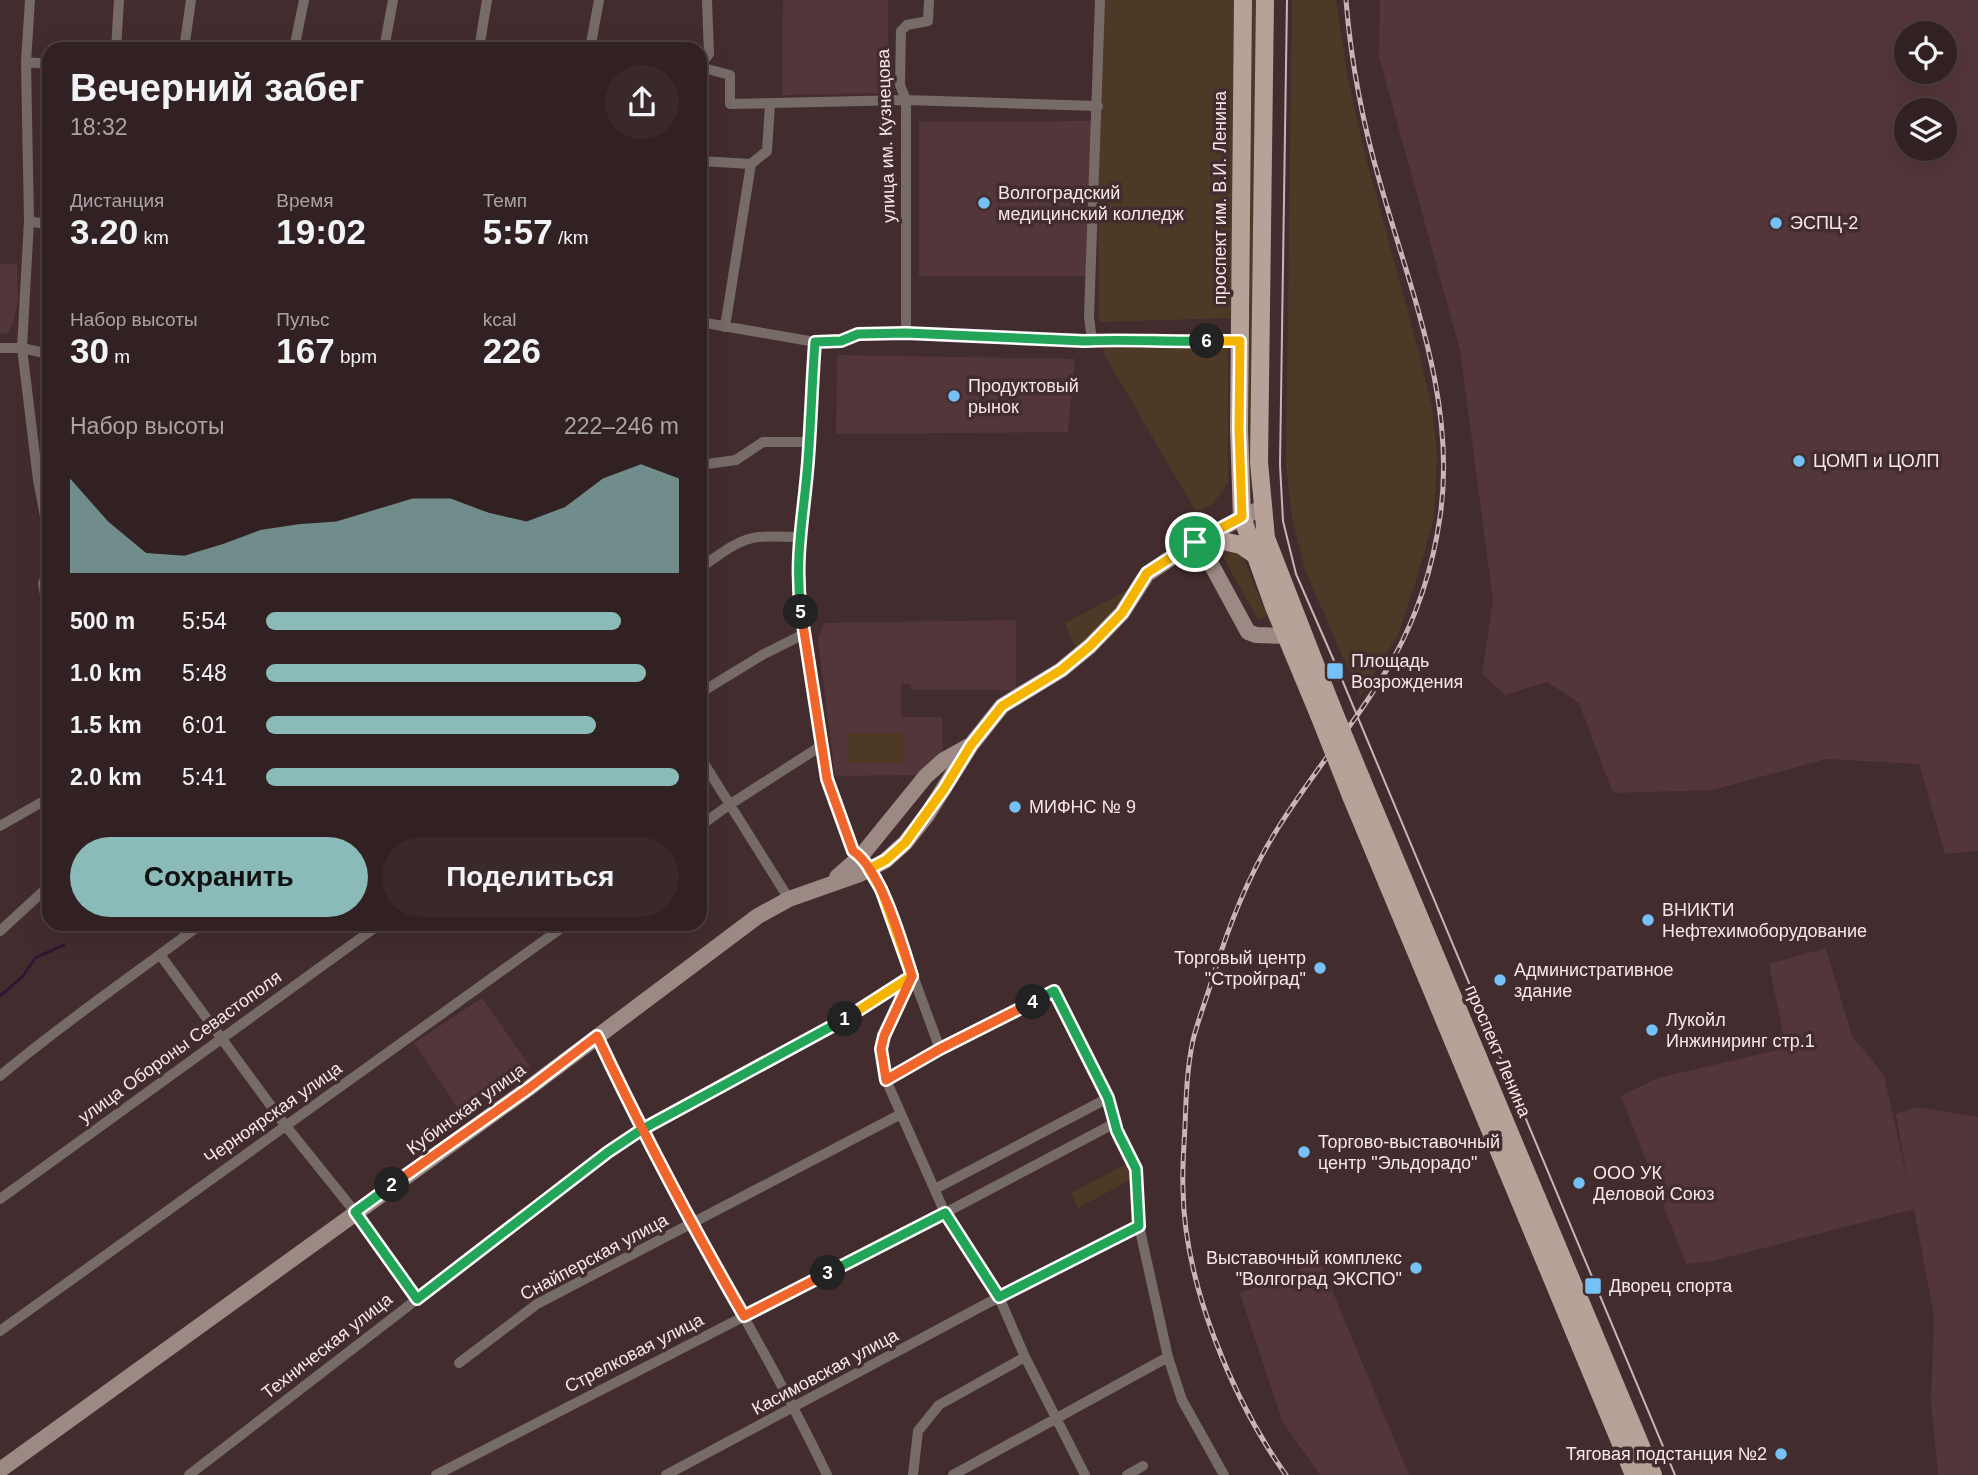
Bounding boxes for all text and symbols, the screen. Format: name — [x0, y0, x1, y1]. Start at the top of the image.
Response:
map controls — [1894, 21, 1957, 161]
button: locate — [1894, 21, 1957, 84]
street label: улица им. Кузнецова — [873, 48, 899, 223]
button: share — [605, 65, 679, 139]
text: Вечерний забег — [70, 67, 364, 109]
street label: проспект им. В.И. Ленина — [1210, 90, 1230, 305]
button: layers — [1894, 98, 1957, 161]
text: 18:32 — [70, 114, 128, 140]
place label: Волгоградский медицинский колледж — [998, 183, 1184, 224]
text: Дистанция — [70, 190, 164, 211]
text: Время — [276, 190, 334, 211]
text: Темп — [483, 190, 527, 211]
marker: Волгоградский медицинский колледж — [976, 195, 992, 211]
text: 3.20 — [70, 212, 138, 251]
text: 19:02 — [276, 212, 366, 251]
text: 5:57 — [483, 212, 553, 251]
place label: ЭСПЦ-2 — [1790, 213, 1858, 233]
marker: ЭСПЦ-2 — [1768, 215, 1784, 231]
text: km — [138, 227, 169, 248]
text: /km — [553, 227, 589, 248]
text: Набор высоты — [70, 309, 198, 330]
text: Пульс — [276, 309, 330, 330]
text: kcal — [483, 309, 516, 330]
pin: 6 — [1190, 324, 1224, 358]
text: 6 — [1201, 330, 1212, 351]
text: 30 — [70, 331, 109, 370]
text: 167 — [276, 331, 335, 370]
text: 226 — [483, 331, 541, 370]
text: m — [109, 346, 130, 367]
text: bpm — [335, 346, 377, 367]
place label: Продуктовый рынок — [968, 376, 1079, 417]
marker: Продуктовый рынок — [946, 388, 962, 404]
text: Набор высоты — [70, 413, 224, 439]
text: 222–246 m — [564, 413, 679, 439]
place label: ЦОМП и ЦОЛП — [1813, 451, 1939, 471]
marker: ЦОМП и ЦОЛП — [1791, 453, 1807, 469]
pin — [1165, 512, 1225, 572]
icon: arrive — [1176, 523, 1214, 561]
pin: 5 — [784, 594, 818, 630]
text: 5 — [795, 601, 806, 622]
text: 500 m — [70, 608, 135, 634]
text: 5:54 — [182, 608, 227, 634]
place label: Площадь Возрождения — [1351, 651, 1463, 692]
text: 1.0 km — [70, 660, 142, 686]
text: 5:48 — [182, 660, 227, 686]
marker: Площадь Возрождения — [1325, 661, 1345, 681]
text: 1.5 km — [70, 712, 142, 738]
text: 6:01 — [182, 712, 227, 738]
text: 2.0 km — [70, 764, 142, 790]
text: 5:41 — [182, 764, 227, 790]
place label: МИФНС № 9 — [1029, 797, 1136, 817]
marker: МИФНС № 9 — [1007, 799, 1023, 815]
button: Сохранить — [70, 837, 368, 917]
button: Поделиться — [382, 837, 679, 917]
place label: ВНИКТИ Нефтехимоборудование — [1662, 900, 1867, 941]
marker: ВНИКТИ Нефтехимоборудование — [1640, 912, 1656, 928]
place label: Торговый центр "Стройград" — [1174, 948, 1306, 989]
marker: Торговый центр "Стройград" — [1312, 960, 1328, 976]
place label: Административное здание — [1514, 960, 1674, 1001]
street label: улица Обороны Севастополя — [75, 967, 285, 1127]
marker: Административное здание — [1492, 972, 1508, 988]
street label: проспект Ленина — [1461, 982, 1535, 1121]
pin: 4 — [1016, 984, 1050, 1020]
text: 4 — [1027, 991, 1038, 1012]
pin: 1 — [828, 1002, 862, 1036]
text: 1 — [839, 1008, 850, 1029]
place label: Лукойл Инжиниринг стр.1 — [1666, 1010, 1815, 1051]
marker: Лукойл Инжиниринг стр.1 — [1644, 1022, 1660, 1038]
street label: Черноярская улица — [200, 1057, 346, 1168]
street label: Кубинская улица — [403, 1059, 530, 1159]
place label: Торгово-выставочный центр "Эльдорадо" — [1318, 1132, 1500, 1173]
marker: Торгово-выставочный центр "Эльдорадо" — [1296, 1144, 1312, 1160]
place label: ООО УК Деловой Союз — [1593, 1163, 1715, 1204]
pin: 2 — [374, 1168, 410, 1202]
text: 2 — [386, 1174, 397, 1195]
marker: ООО УК Деловой Союз — [1571, 1175, 1587, 1191]
street label: Снайперская улица — [517, 1209, 672, 1304]
place label: Выставочный комплекс "Волгоград ЭКСПО" — [1206, 1248, 1402, 1289]
pin: 3 — [810, 1256, 846, 1290]
marker: Выставочный комплекс "Волгоград ЭКСПО" — [1408, 1260, 1424, 1276]
text: 3 — [822, 1262, 833, 1283]
marker: Дворец спорта — [1583, 1276, 1603, 1296]
place label: Дворец спорта — [1609, 1276, 1733, 1296]
street label: Техническая улица — [258, 1288, 397, 1403]
street label: Стрелковая улица — [561, 1309, 708, 1397]
street label: Касимовская улица — [748, 1324, 902, 1419]
place label: Тяговая подстанция №2 — [1566, 1444, 1767, 1464]
marker: Тяговая подстанция №2 — [1773, 1446, 1789, 1462]

